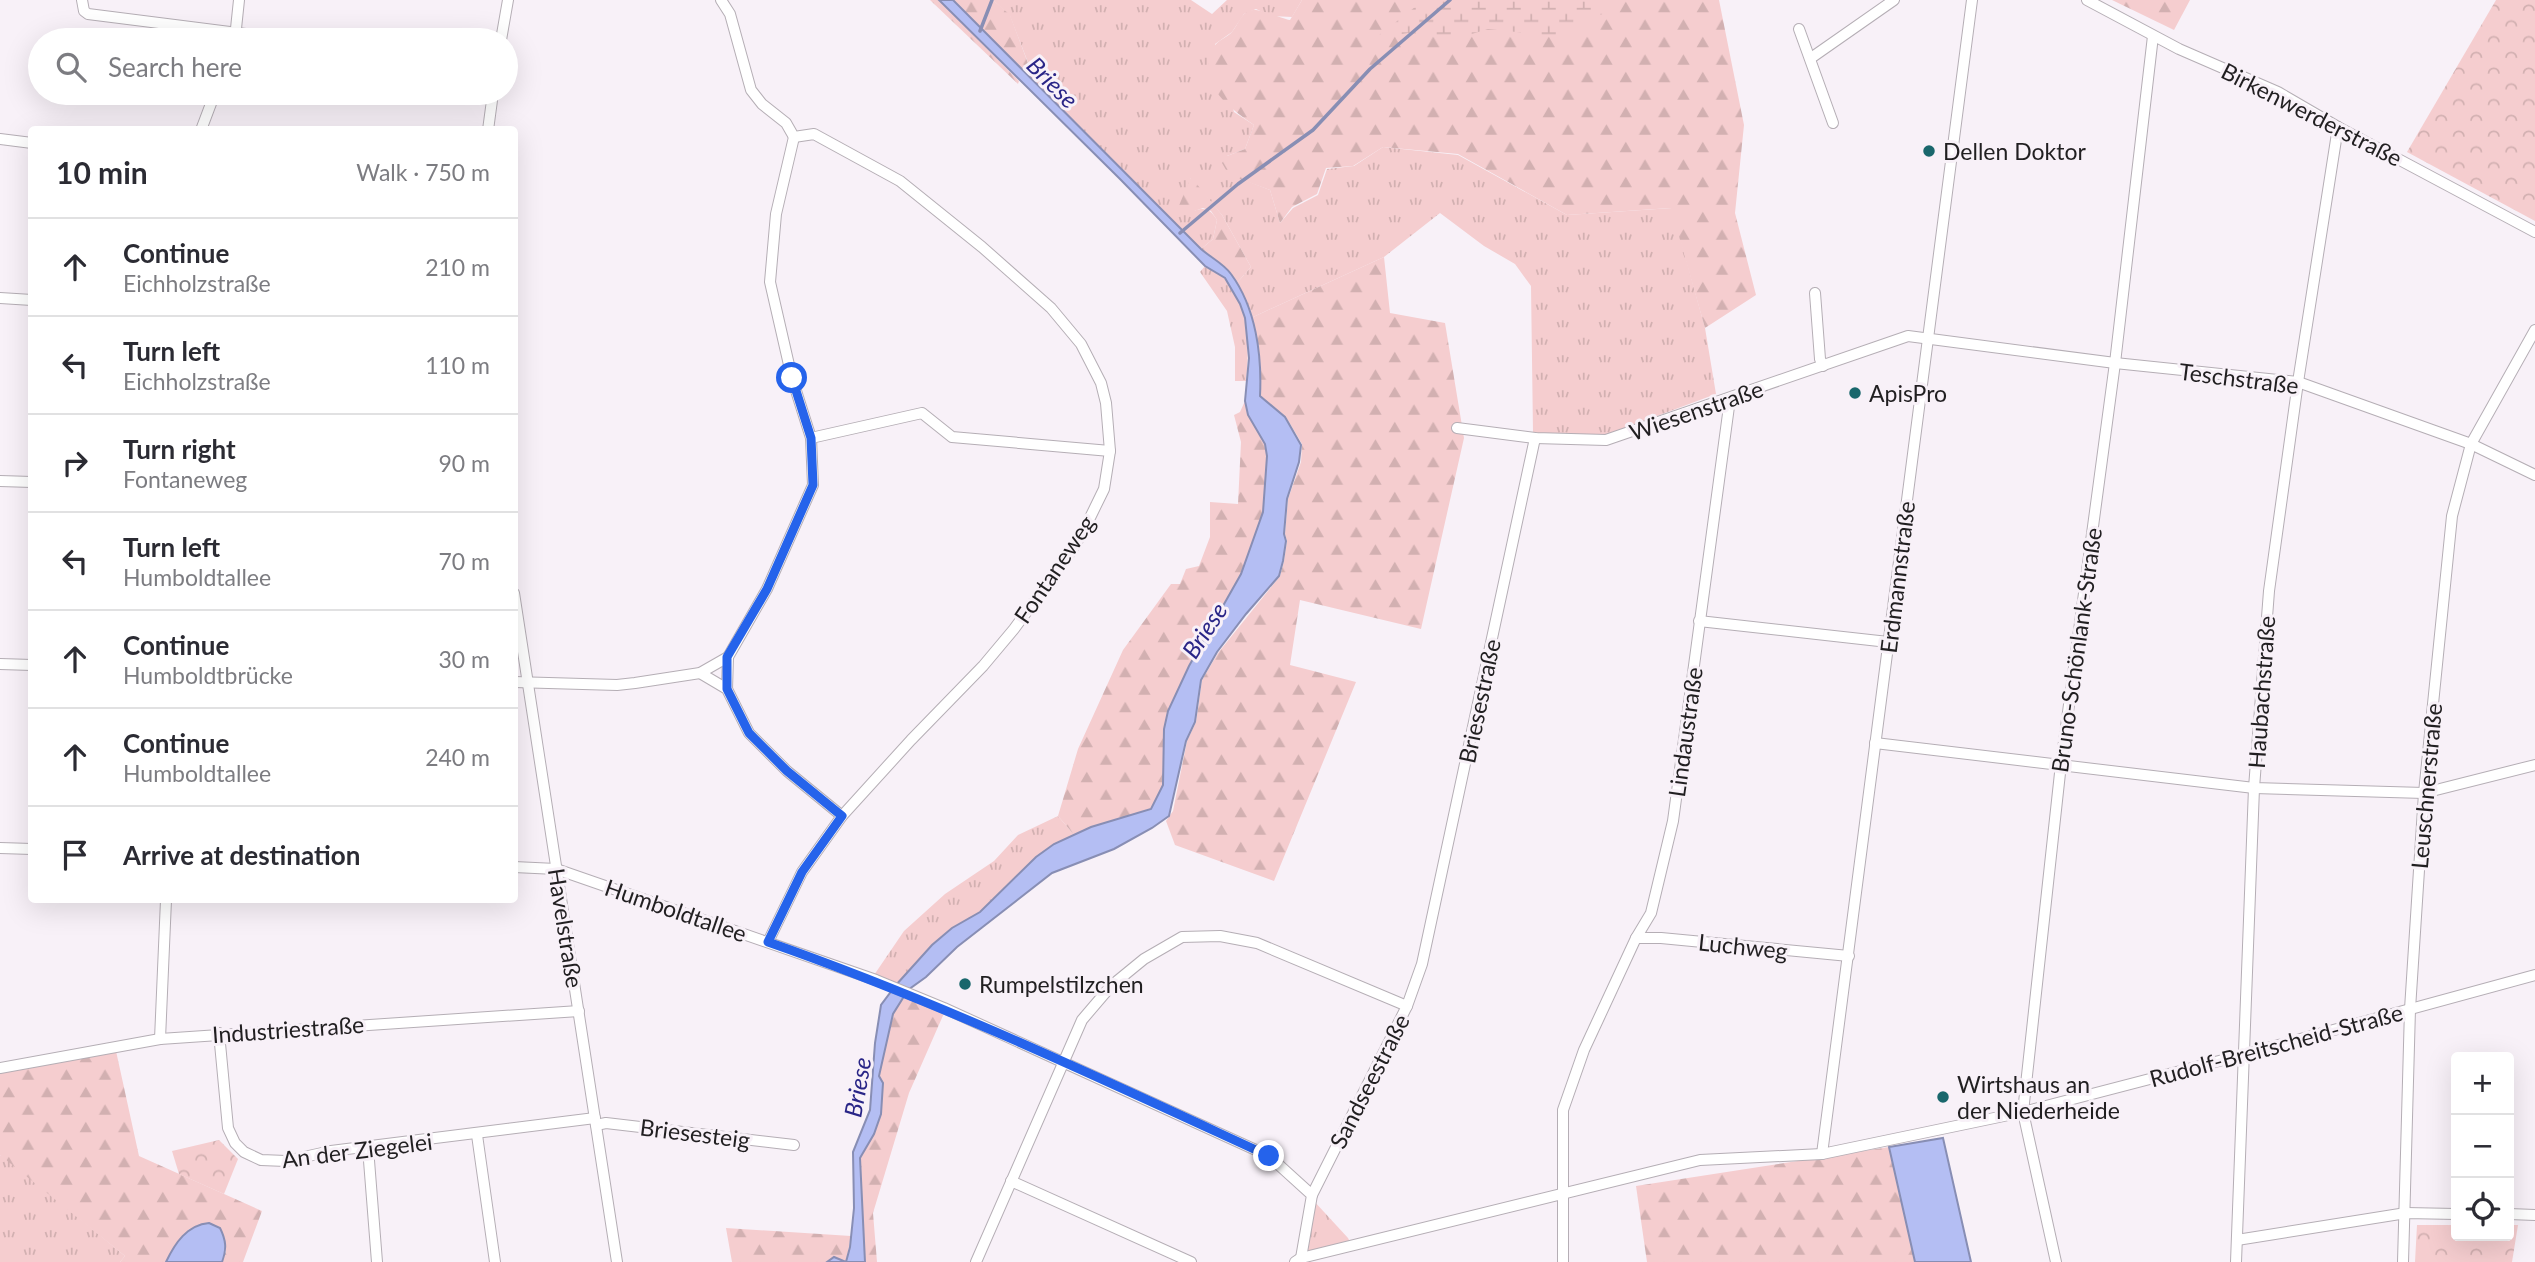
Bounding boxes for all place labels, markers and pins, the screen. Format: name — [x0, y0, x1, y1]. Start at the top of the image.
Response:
place label: Dellen Doktor — [1943, 137, 2086, 165]
marker: Dellen Doktor — [1921, 143, 1937, 159]
place label: ApisPro — [1869, 379, 1947, 407]
marker: ApisPro — [1847, 385, 1863, 401]
place label: Rumpelstilzchen — [979, 970, 1144, 998]
marker: Rumpelstilzchen — [957, 976, 973, 992]
place label: Wirtshaus an der Niederheide — [1957, 1070, 2120, 1124]
marker: Wirtshaus an der Niederheide — [1935, 1089, 1951, 1105]

